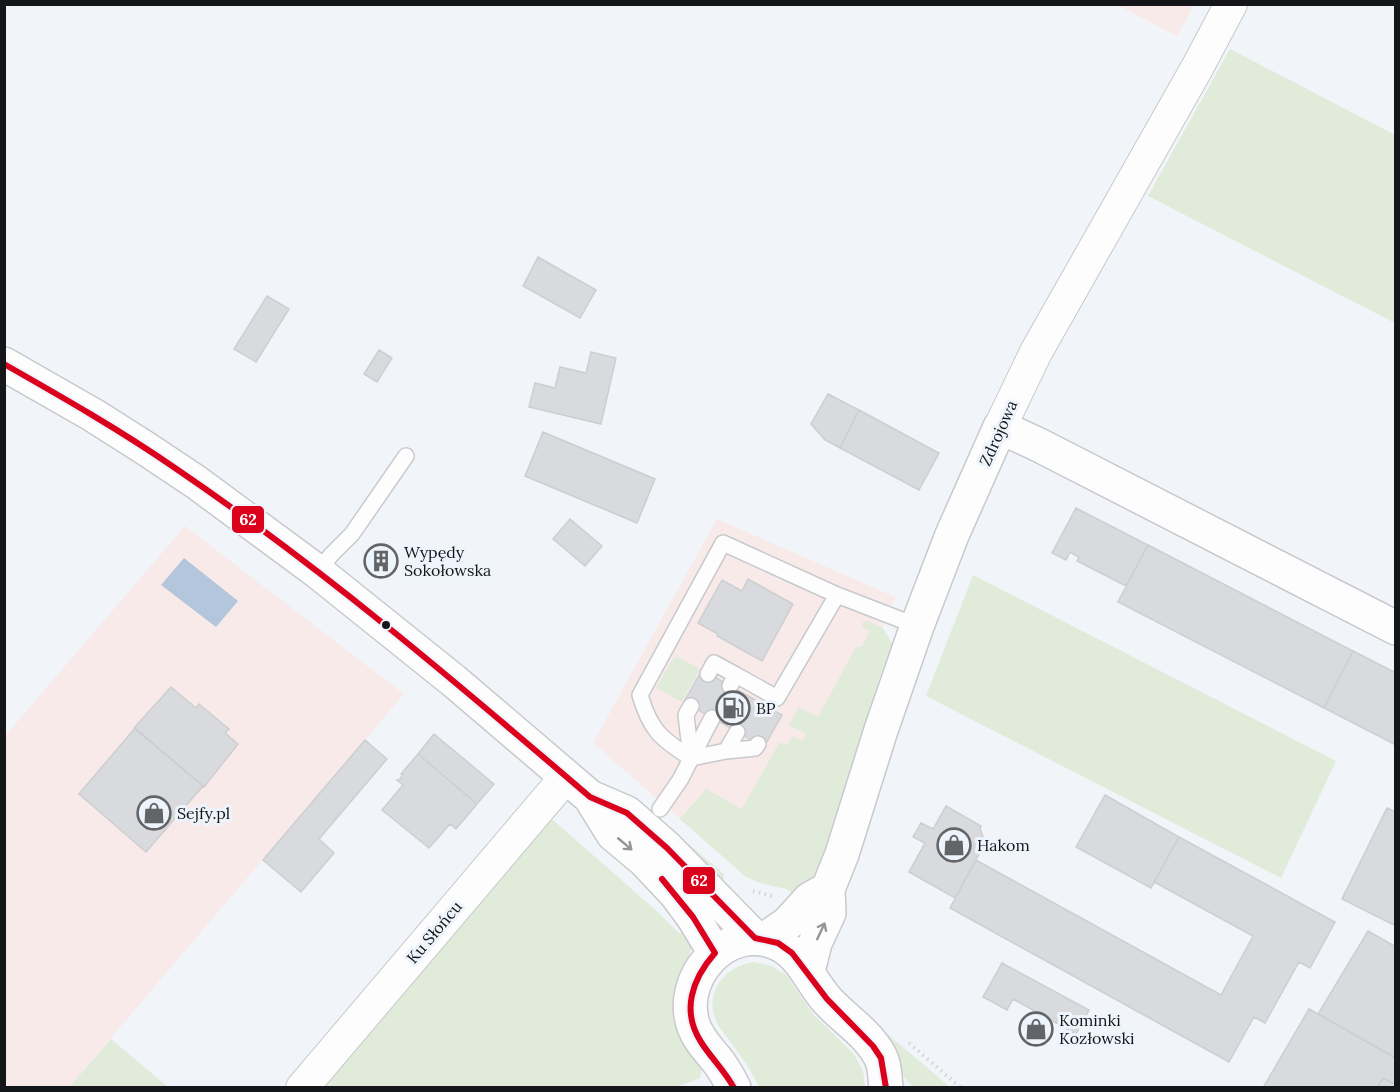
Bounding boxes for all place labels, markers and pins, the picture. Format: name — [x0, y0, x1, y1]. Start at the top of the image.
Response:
place label: Wypędy Sokołowska — [404, 542, 491, 580]
building icon: Wypędy Sokołowska — [363, 543, 399, 579]
unlabelled marker — [380, 619, 392, 631]
fuel station icon: BP — [715, 690, 751, 726]
place label: BP — [756, 698, 776, 718]
shop icon: Sejfy.pl — [136, 795, 172, 831]
place label: Sejfy.pl — [177, 803, 230, 823]
shop icon: Hakom — [936, 827, 972, 863]
place label: Hakom — [977, 835, 1030, 855]
place label: Kominki Kozłowski — [1059, 1010, 1135, 1048]
shop icon: Kominki Kozłowski — [1018, 1011, 1054, 1047]

